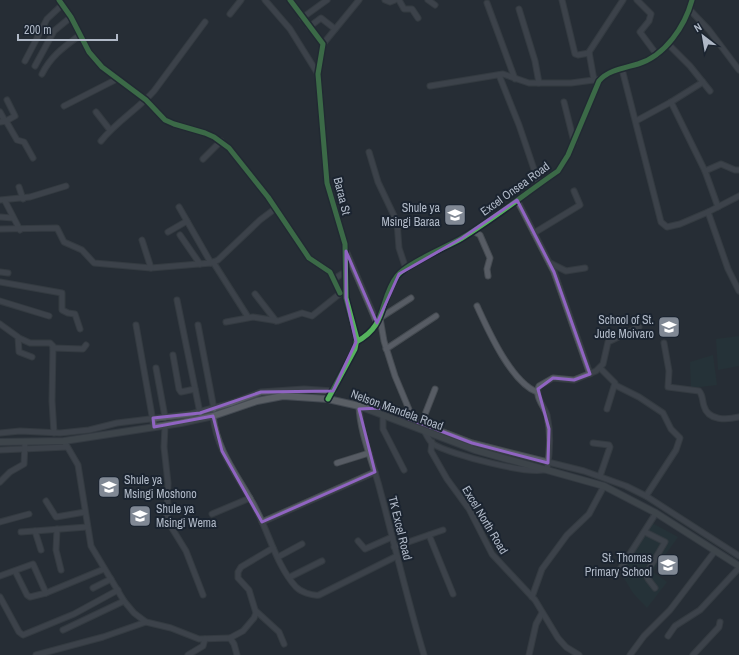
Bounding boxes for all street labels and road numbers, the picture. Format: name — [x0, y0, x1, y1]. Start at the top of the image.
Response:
street label: Excel Onsea Road — [477, 158, 553, 220]
street label: Baraa St — [330, 175, 354, 217]
street label: Nelson Mandela Road — [349, 386, 445, 434]
street label: Excel North Road — [458, 483, 512, 557]
street label: TK Excel Road — [384, 494, 416, 562]

